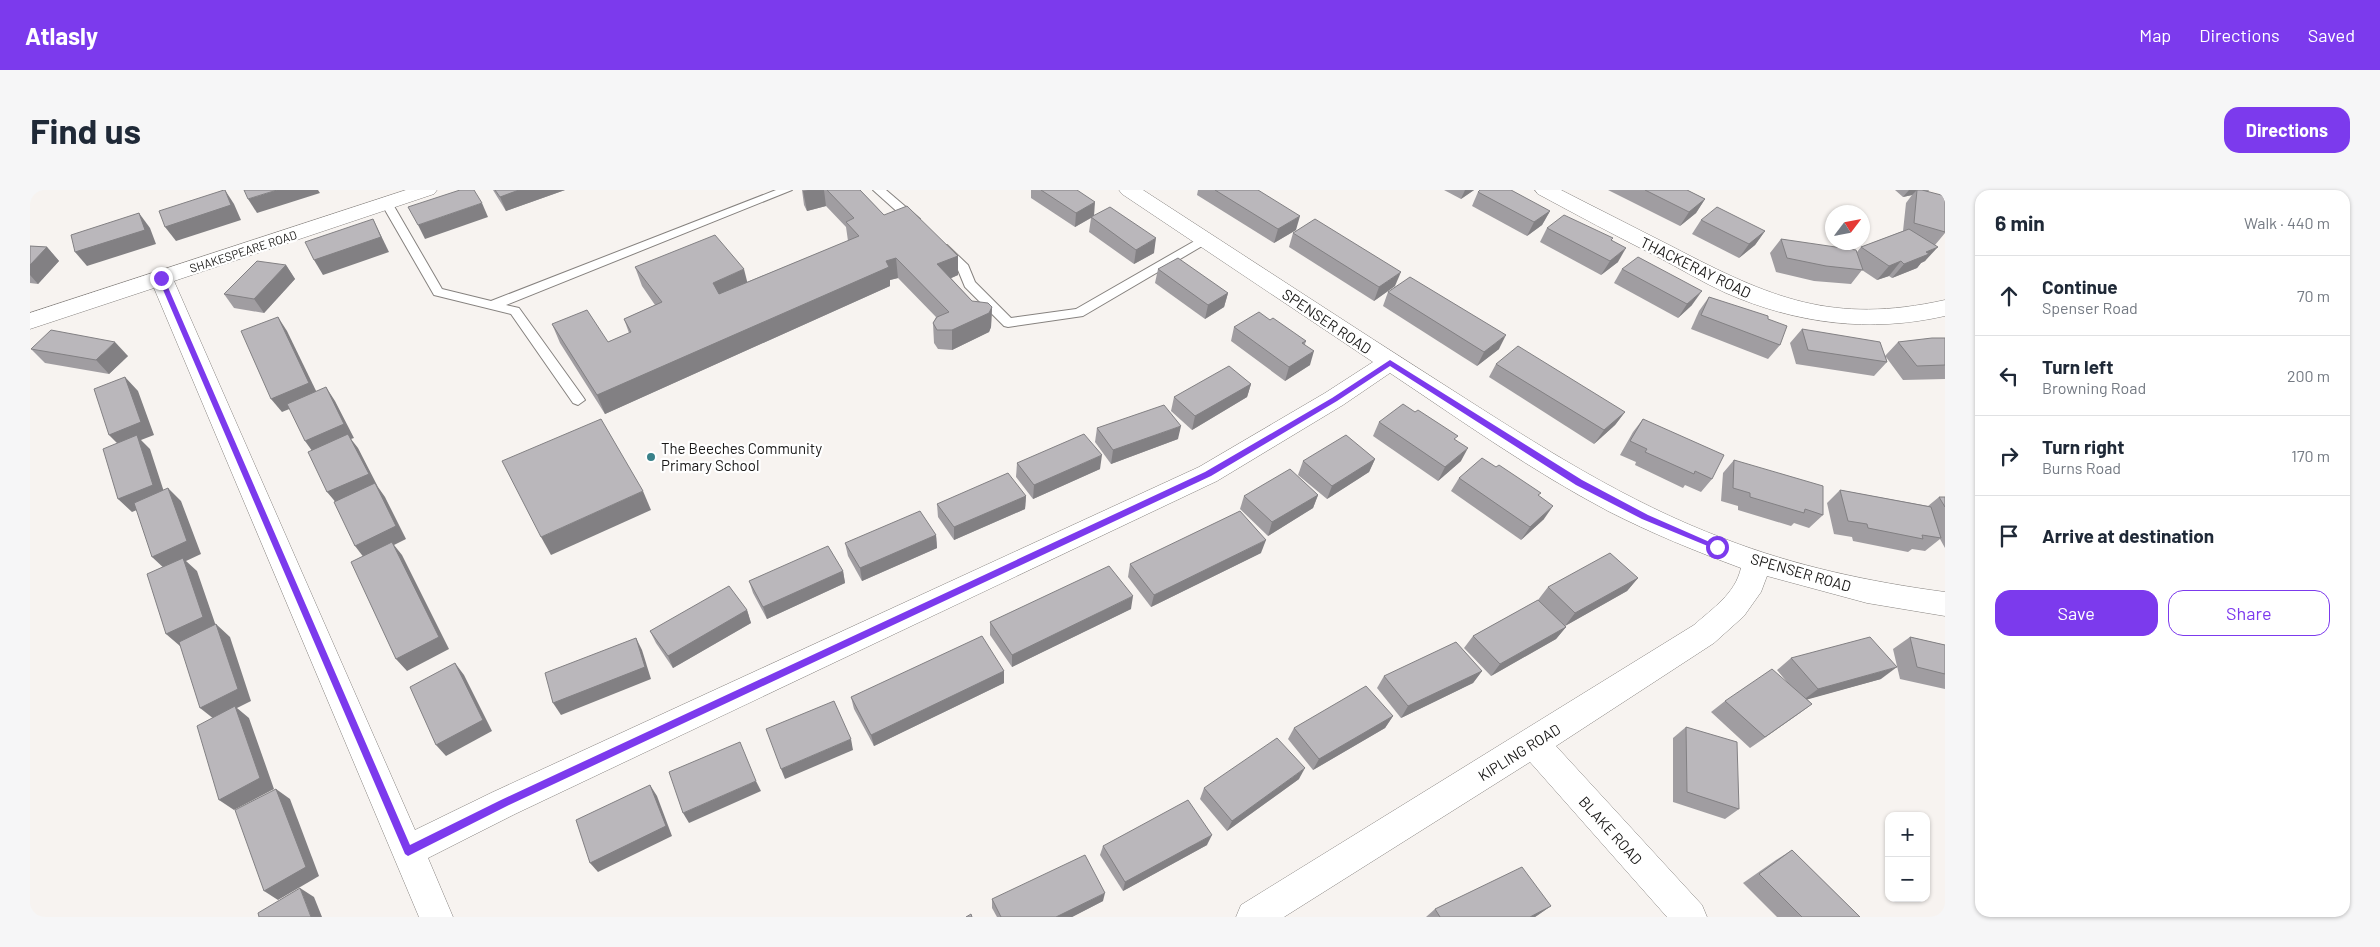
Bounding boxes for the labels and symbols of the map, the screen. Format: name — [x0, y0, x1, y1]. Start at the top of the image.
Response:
north arrow — [1825, 205, 1870, 250]
street label: SHAKESPEARE ROAD — [188, 227, 298, 275]
street label: THACKERAY ROAD — [1638, 232, 1754, 302]
route end — [150, 267, 173, 290]
street label: SPENSER ROAD — [1279, 285, 1375, 357]
place label: The Beeches Community Primary School — [661, 439, 822, 474]
marker: The Beeches Community Primary School — [645, 451, 657, 463]
route start — [1706, 536, 1729, 559]
street label: SPENSER ROAD — [1749, 549, 1853, 595]
street label: KIPLING ROAD — [1475, 720, 1563, 784]
street label: BLAKE ROAD — [1576, 792, 1646, 868]

